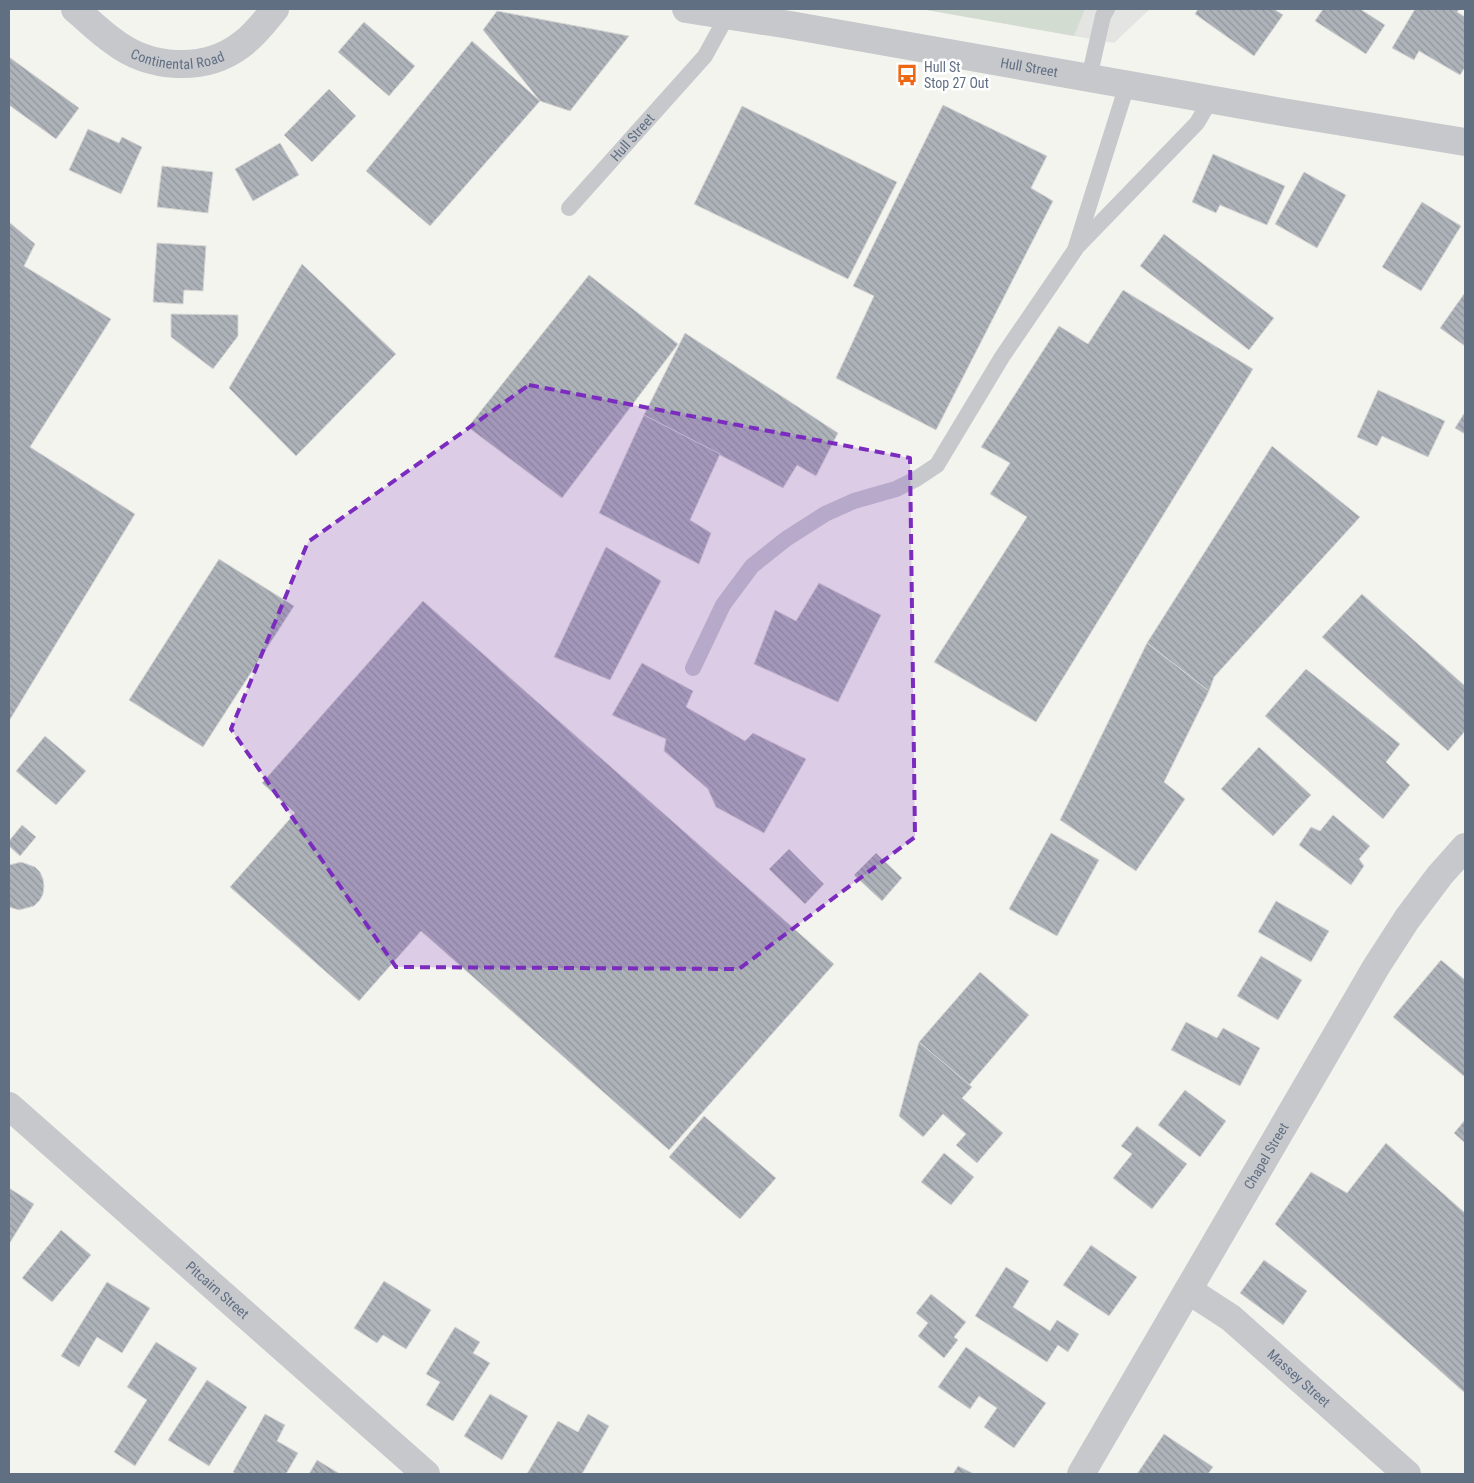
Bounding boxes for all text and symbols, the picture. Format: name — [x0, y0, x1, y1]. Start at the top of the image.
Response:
street label: Continental Road — [128, 45, 226, 72]
street label: Hull Street — [999, 54, 1059, 80]
place label: Hull St Stop 27 Out — [924, 59, 989, 91]
bus stop icon: Hull St Stop 27 Out — [894, 62, 920, 88]
street label: Hull Street — [607, 110, 658, 164]
street label: Chapel Street — [1241, 1120, 1292, 1192]
street label: Pitcairn Street — [183, 1258, 252, 1322]
street label: Massey Street — [1264, 1346, 1334, 1410]

